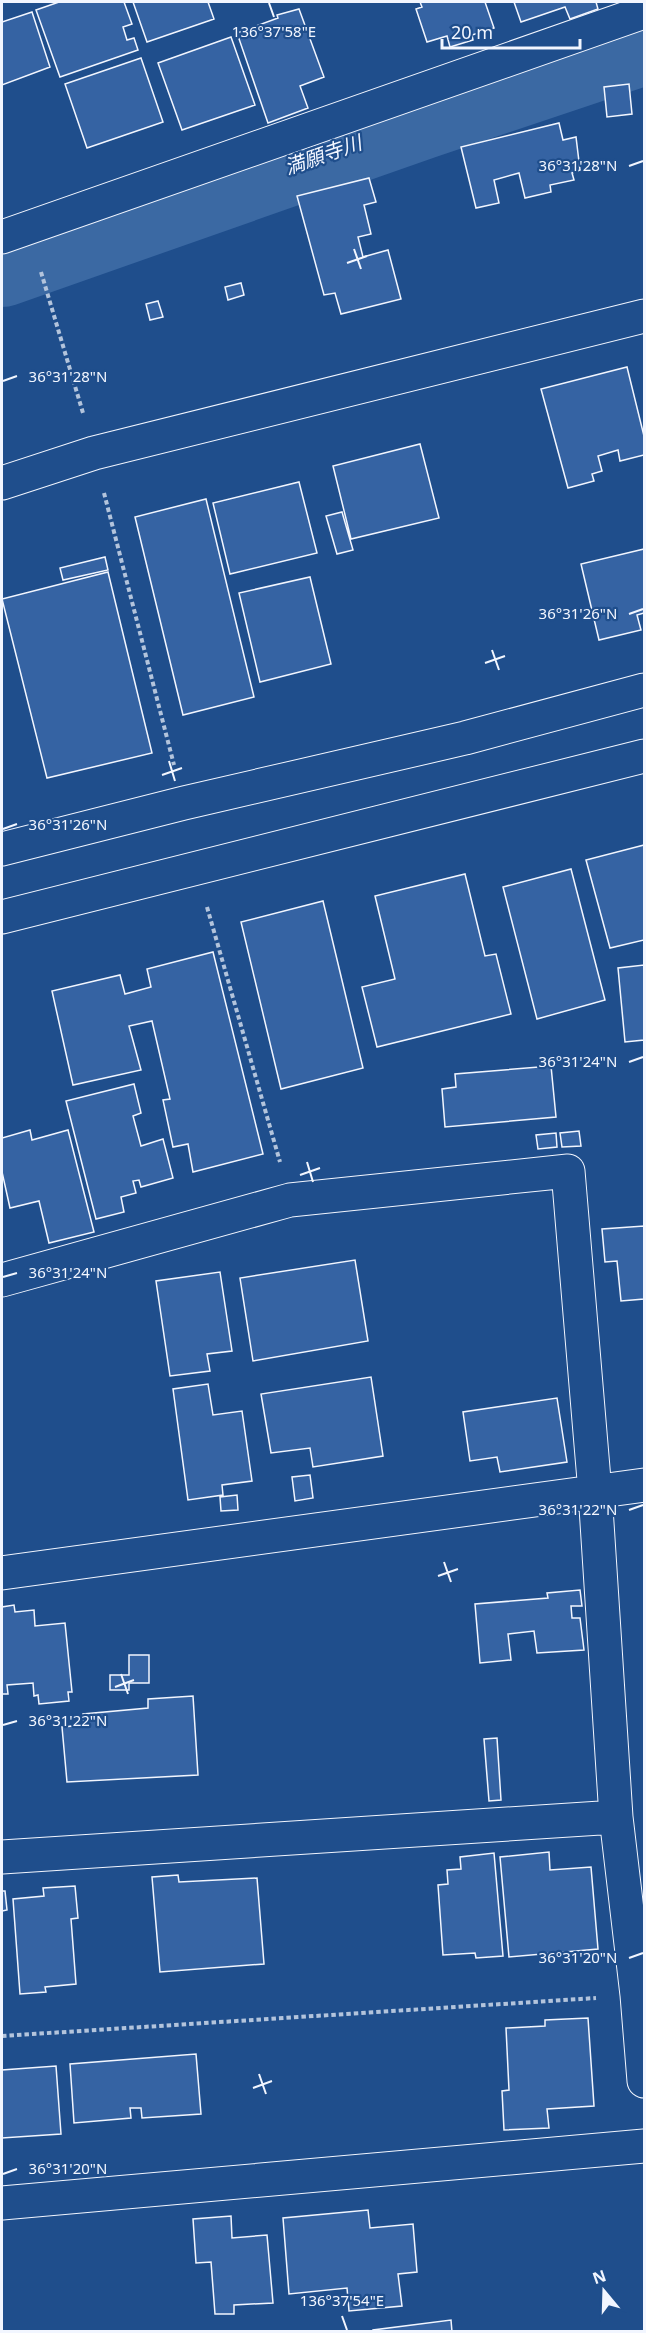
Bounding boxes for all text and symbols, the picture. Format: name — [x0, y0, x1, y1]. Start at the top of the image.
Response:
scale bar — [442, 12, 580, 50]
text: 20 m — [451, 20, 493, 44]
text: 136°37'58"E — [232, 21, 316, 41]
water label: 満願寺川 — [281, 128, 367, 180]
text: 36°31'28"N — [539, 155, 617, 175]
text: 36°31'28"N — [29, 366, 107, 386]
text: 36°31'26"N — [539, 603, 617, 623]
text: 36°31'26"N — [29, 814, 107, 834]
text: 36°31'24"N — [539, 1051, 617, 1071]
text: 36°31'24"N — [29, 1262, 107, 1282]
text: 36°31'22"N — [539, 1499, 617, 1519]
text: 36°31'22"N — [29, 1710, 107, 1730]
text: 36°31'20"N — [539, 1947, 617, 1967]
text: 36°31'20"N — [29, 2158, 107, 2178]
north arrow — [574, 2261, 634, 2321]
text: N — [589, 2264, 609, 2289]
text: 136°37'54"E — [300, 2290, 384, 2310]

